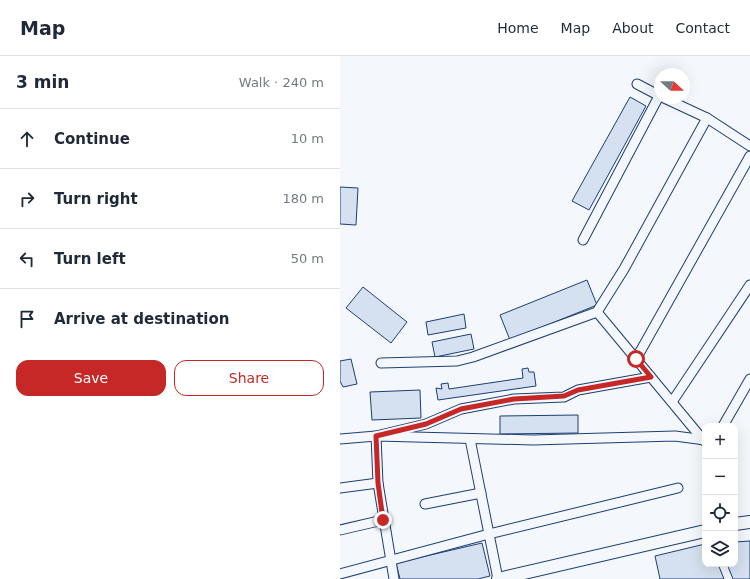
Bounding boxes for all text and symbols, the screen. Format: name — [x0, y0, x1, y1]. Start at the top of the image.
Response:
text: Map — [20, 17, 65, 39]
text: Home — [497, 20, 539, 36]
text: Map — [561, 20, 590, 36]
text: About — [612, 20, 654, 36]
text: Contact — [676, 20, 730, 36]
north arrow — [654, 68, 690, 104]
text: 3 min — [16, 72, 69, 92]
text: Walk · 240 m — [239, 75, 324, 90]
icon: ahead — [16, 128, 38, 150]
text: Continue — [54, 130, 130, 148]
text: 10 m — [291, 131, 324, 146]
icon: right — [16, 188, 38, 210]
text: Turn right — [54, 190, 138, 208]
text: 180 m — [282, 191, 324, 206]
icon: left — [16, 248, 38, 270]
text: Turn left — [54, 250, 126, 268]
text: 50 m — [291, 251, 324, 266]
icon: arrive — [16, 308, 38, 330]
text: Arrive at destination — [54, 310, 229, 328]
route start — [627, 350, 645, 368]
button: Save — [16, 360, 166, 396]
button: Share — [174, 360, 324, 396]
map controls — [702, 423, 738, 567]
button: + — [702, 423, 738, 459]
button: − — [702, 459, 738, 495]
button: locate — [702, 495, 738, 531]
route end — [374, 511, 392, 529]
button: layers — [702, 531, 738, 567]

